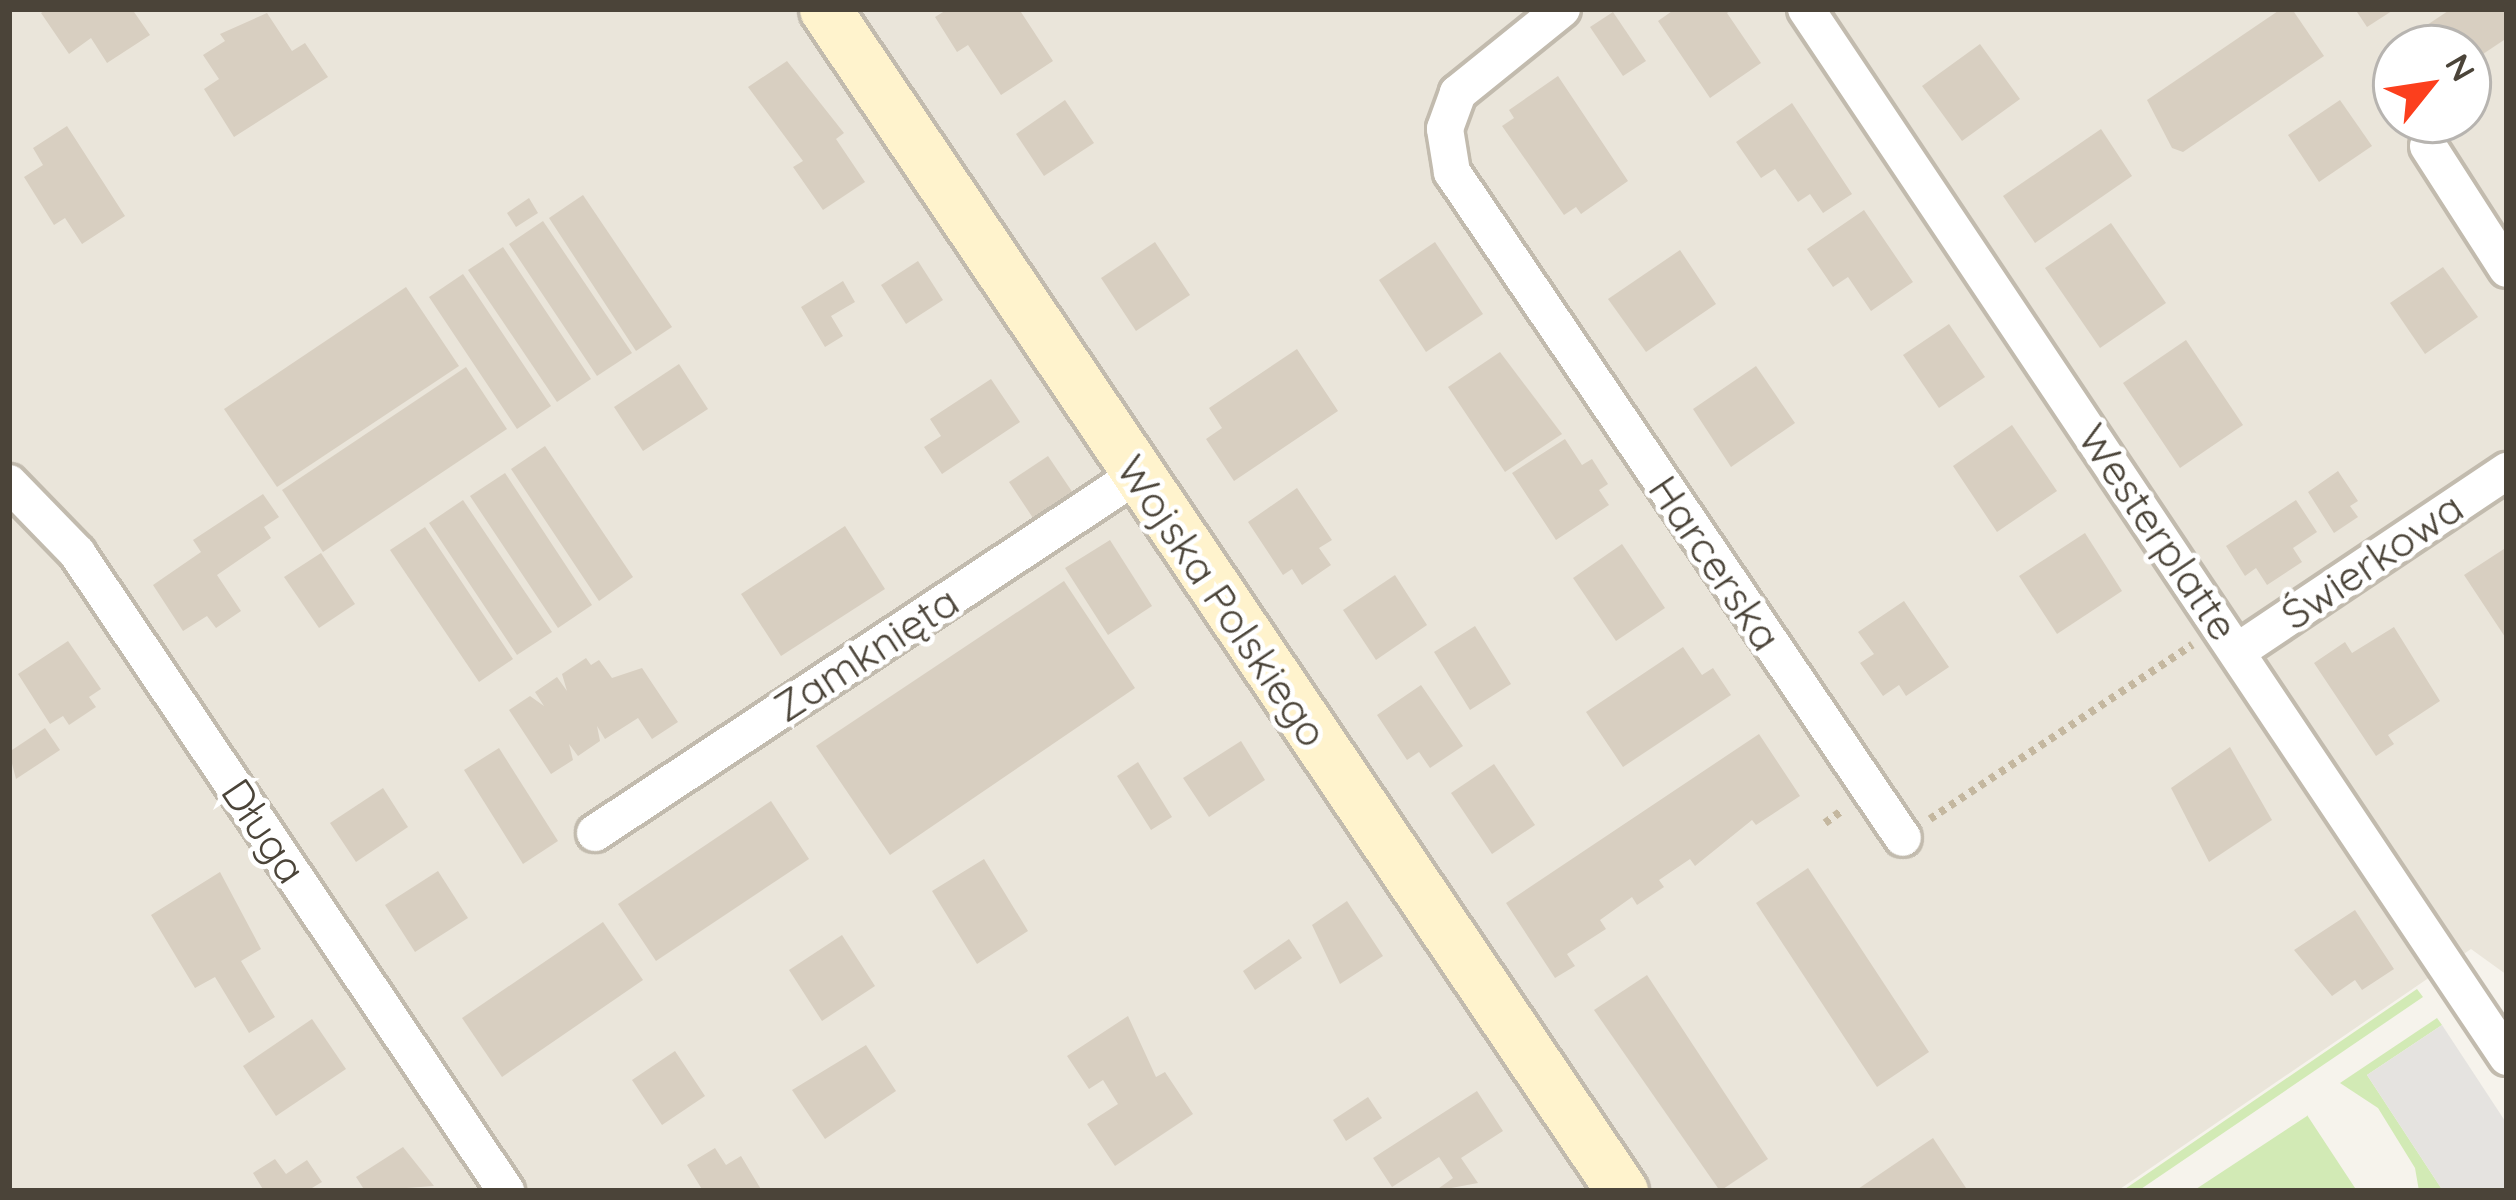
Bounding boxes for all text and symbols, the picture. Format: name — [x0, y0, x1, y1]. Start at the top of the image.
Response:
north arrow — [2372, 24, 2492, 144]
text: N — [2437, 46, 2485, 88]
street label: Westerplatte — [2067, 414, 2249, 650]
street label: Wojska Polskiego — [1106, 446, 1338, 756]
street label: Harcerska — [1638, 466, 1792, 660]
street label: Świerkowa — [2272, 482, 2472, 640]
street label: Zamknięta — [764, 576, 968, 732]
street label: Długa — [211, 769, 317, 893]

